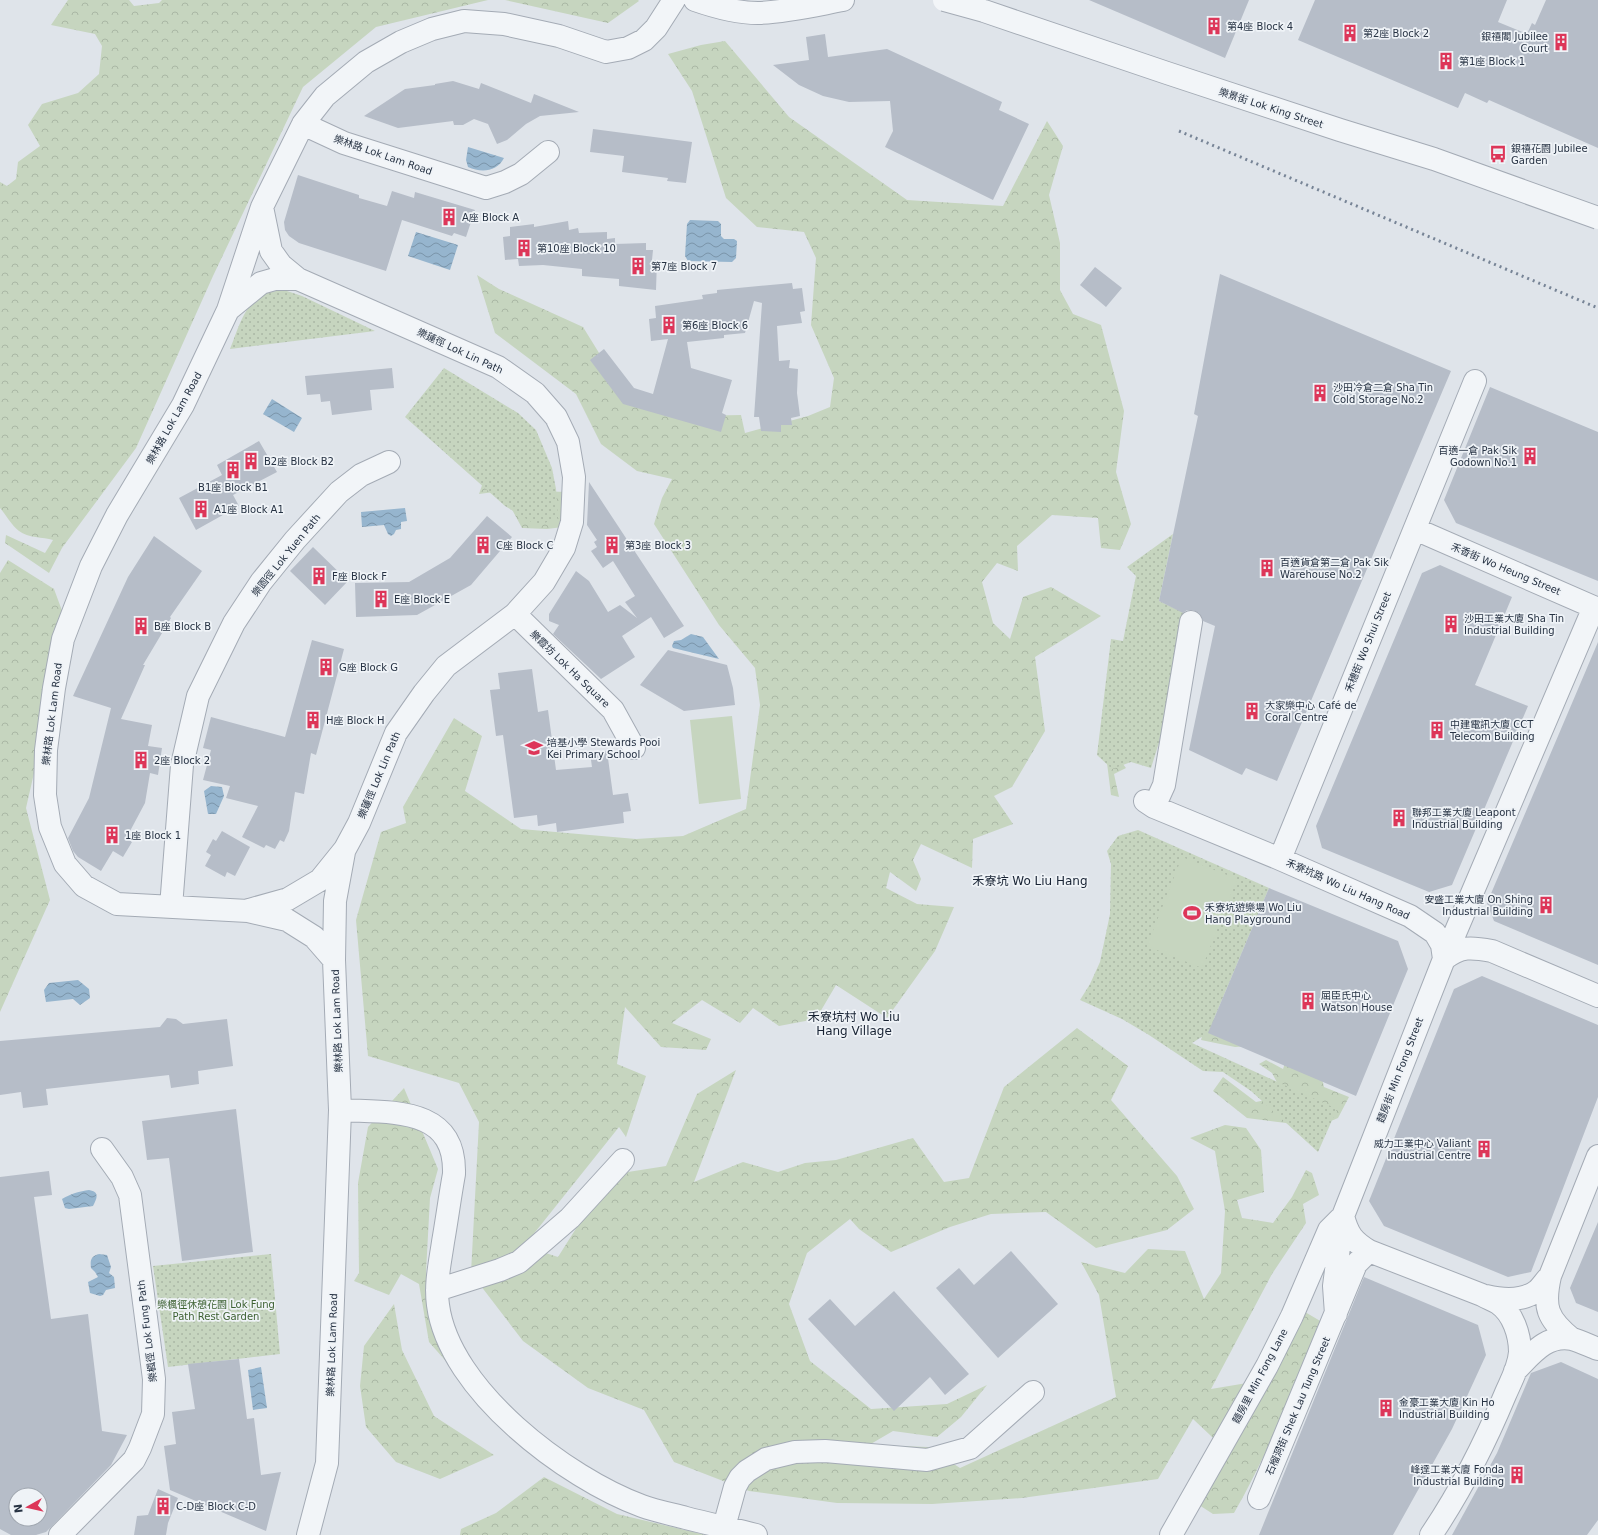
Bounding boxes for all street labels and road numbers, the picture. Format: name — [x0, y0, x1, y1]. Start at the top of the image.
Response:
street label: 樂景街 Lok King Street — [1217, 86, 1325, 130]
street label: 樂林路 Lok Lam Road — [332, 133, 434, 177]
street label: 樂蓮徑 Lok Lin Path — [415, 326, 505, 376]
street label: 樂林路 Lok Lam Road — [144, 370, 204, 466]
street label: 樂園徑 Lok Yuen Path — [249, 512, 323, 598]
street label: 禾香街 Wo Heung Street — [1450, 541, 1563, 597]
street label: 禾穗街 Wo Shui Street — [1343, 590, 1393, 694]
street label: 樂霞坊 Lok Ha Square — [528, 628, 612, 710]
street label: 樂林路 Lok Lam Road — [40, 662, 64, 766]
street label: 樂蓮徑 Lok Lin Path — [356, 730, 402, 820]
street label: 禾寮坑路 Wo Liu Hang Road — [1284, 857, 1412, 921]
street label: 樂林路 Lok Lam Road — [330, 969, 344, 1073]
street label: 麵房街 Min Fong Street — [1375, 1016, 1425, 1124]
street label: 樂楓徑 Lok Fung Path — [135, 1279, 159, 1383]
street label: 樂林路 Lok Lam Road — [325, 1293, 339, 1397]
street label: 麵房里 Min Fong Lane — [1230, 1327, 1290, 1425]
street label: 石榴洞街 Shek Lau Tung Street — [1264, 1335, 1332, 1477]

